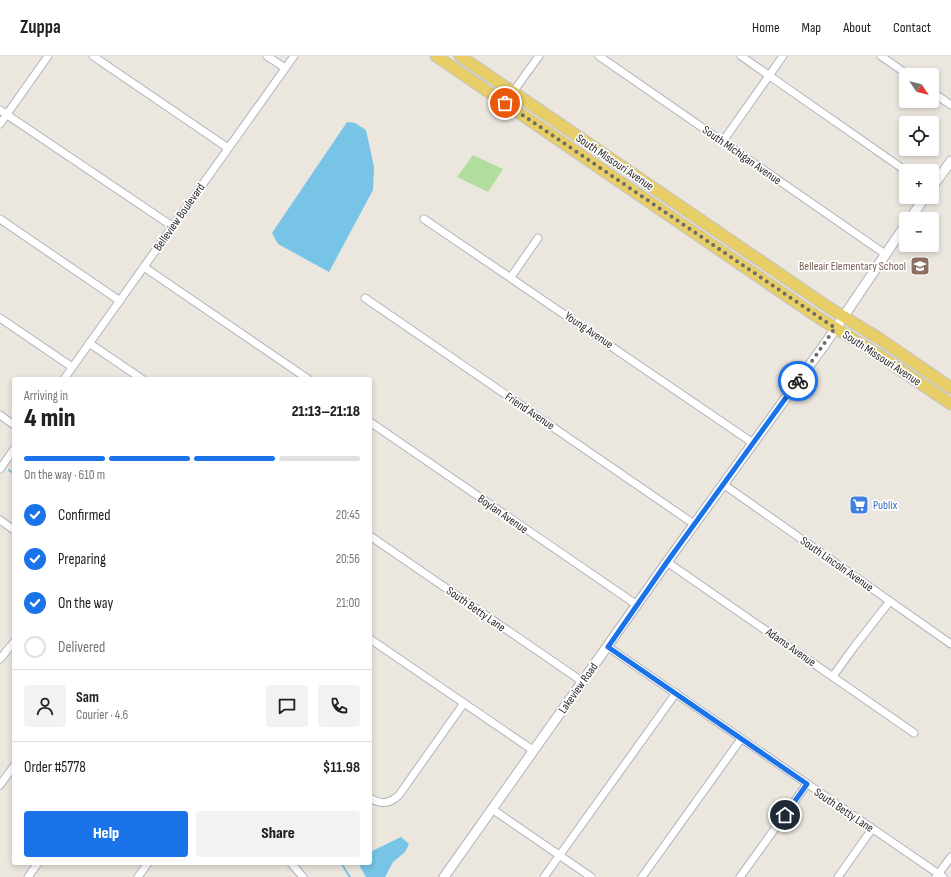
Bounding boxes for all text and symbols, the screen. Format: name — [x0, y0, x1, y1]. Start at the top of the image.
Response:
text: Zuppa — [20, 16, 61, 39]
text: Home — [752, 19, 780, 36]
text: Map — [802, 19, 821, 36]
text: About — [843, 19, 871, 36]
text: Contact — [893, 19, 931, 36]
north arrow — [899, 68, 939, 108]
map controls — [899, 68, 939, 252]
pin — [488, 86, 522, 120]
icon: bag — [494, 92, 516, 114]
button: locate — [899, 116, 939, 156]
street label: South Michigan Avenue — [699, 123, 784, 188]
street label: South Missouri Avenue — [573, 131, 657, 194]
button: + — [899, 164, 939, 204]
street label: Belleview Boulevard — [151, 180, 208, 254]
button: − — [899, 212, 939, 252]
school or university icon: Belleair Elementary School — [909, 255, 931, 277]
place label: Belleair Elementary School — [799, 259, 906, 274]
street label: Young Avenue — [561, 309, 616, 352]
street label: South Missouri Avenue — [840, 327, 924, 389]
courier — [778, 361, 818, 401]
icon: bike — [787, 370, 809, 392]
text: Arriving in — [24, 388, 68, 404]
street label: Friend Avenue — [502, 389, 557, 434]
text: 21:13–21:18 — [292, 402, 360, 421]
text: 4 min — [24, 403, 75, 434]
text: On the way · 610 m — [24, 467, 105, 483]
street label: Boylan Avenue — [475, 492, 531, 537]
supermarket icon: Publix — [848, 494, 870, 516]
place label: Publix — [873, 498, 898, 513]
icon: check — [24, 504, 46, 526]
text: Confirmed — [58, 506, 111, 525]
text: 20:45 — [336, 507, 360, 523]
street label: South Lincoln Avenue — [797, 534, 876, 595]
icon: check — [24, 548, 46, 570]
text: Preparing — [58, 550, 106, 569]
text: 20:56 — [336, 551, 360, 567]
street label: South Betty Lane — [443, 584, 508, 635]
icon: check — [24, 592, 46, 614]
text: On the way — [58, 594, 113, 613]
text: 21:00 — [336, 595, 360, 611]
street label: Adams Avenue — [762, 624, 819, 670]
text: Delivered — [58, 638, 105, 657]
street label: Lakeview Road — [555, 660, 601, 717]
button: person — [24, 685, 66, 727]
button: chat — [266, 685, 308, 727]
button: phone — [318, 685, 360, 727]
text: Sam — [76, 688, 99, 707]
text: Courier · 4.6 — [76, 707, 128, 723]
text: Order #5778 — [24, 758, 86, 777]
text: $11.98 — [323, 758, 360, 777]
street label: South Betty Lane — [811, 785, 877, 836]
pin — [768, 798, 802, 832]
icon: home — [774, 804, 796, 826]
button: Help — [24, 811, 188, 857]
button: Share — [196, 811, 360, 857]

